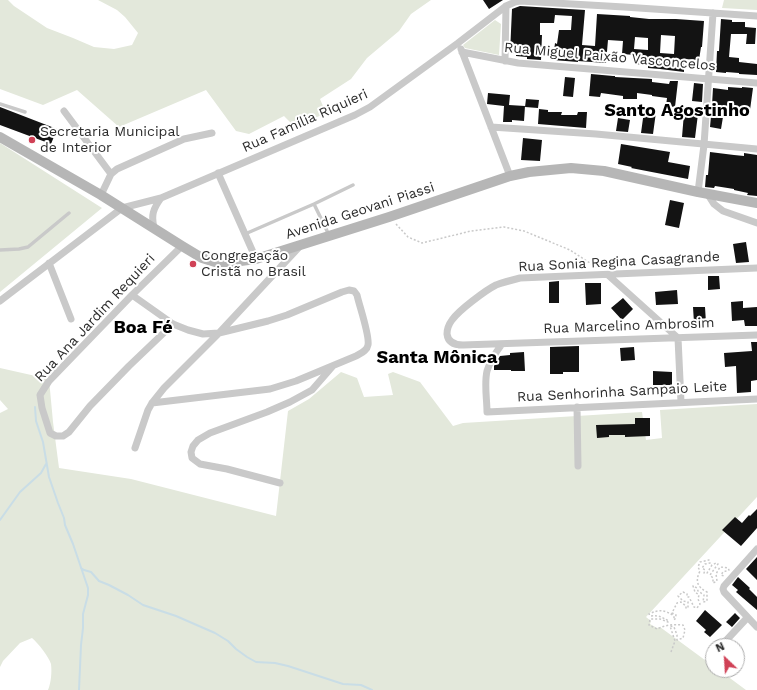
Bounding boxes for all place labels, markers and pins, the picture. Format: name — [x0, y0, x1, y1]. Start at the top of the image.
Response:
place label: Secretaria Municipal de Interior — [40, 124, 180, 156]
marker: Secretaria Municipal de Interior — [27, 135, 37, 145]
place label: Congregação Cristã no Brasil — [201, 248, 306, 280]
marker: Congregação Cristã no Brasil — [188, 259, 198, 269]

